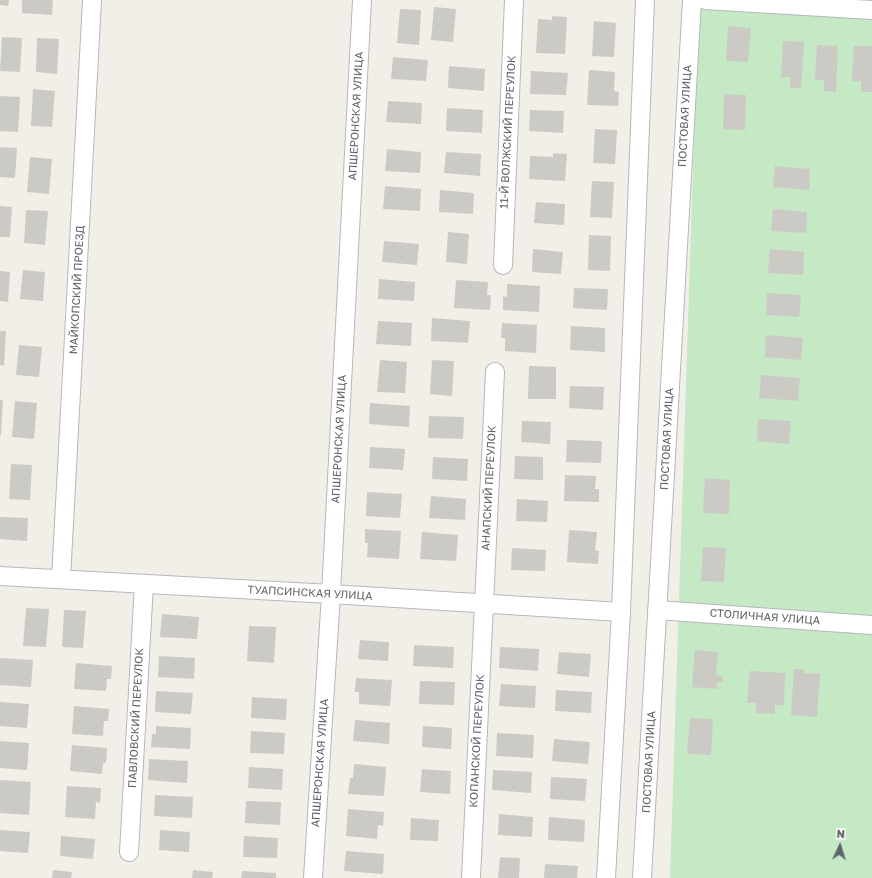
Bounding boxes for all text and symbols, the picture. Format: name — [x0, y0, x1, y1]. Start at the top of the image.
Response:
street label: АПШЕРОНСКАЯ УЛИЦА — [346, 51, 366, 181]
street label: 11-Й ВОЛЖСКИЙ ПЕРЕУЛОК — [497, 55, 519, 209]
street label: ПОСТОВАЯ УЛИЦА — [676, 65, 694, 167]
street label: МАЙКОПСКИЙ ПРОЕЗД — [67, 225, 87, 355]
street label: АПШЕРОНСКАЯ УЛИЦА — [329, 374, 349, 504]
street label: ПОСТОВАЯ УЛИЦА — [658, 388, 676, 490]
street label: АНАПСКИЙ ПЕРЕУЛОК — [479, 425, 499, 551]
street label: ТУАПСИНСКАЯ УЛИЦА — [247, 583, 373, 603]
street label: СТОЛИЧНАЯ УЛИЦА — [709, 607, 821, 627]
street label: ПАВЛОВСКИЙ ПЕРЕУЛОК — [126, 648, 146, 788]
street label: КОПАНСКОЙ ПЕРЕУЛОК — [467, 674, 487, 808]
street label: АПШЕРОНСКАЯ УЛИЦА — [309, 698, 331, 828]
street label: ПОСТОВАЯ УЛИЦА — [640, 711, 658, 813]
north arrow — [820, 826, 860, 866]
text: N — [836, 827, 846, 840]

